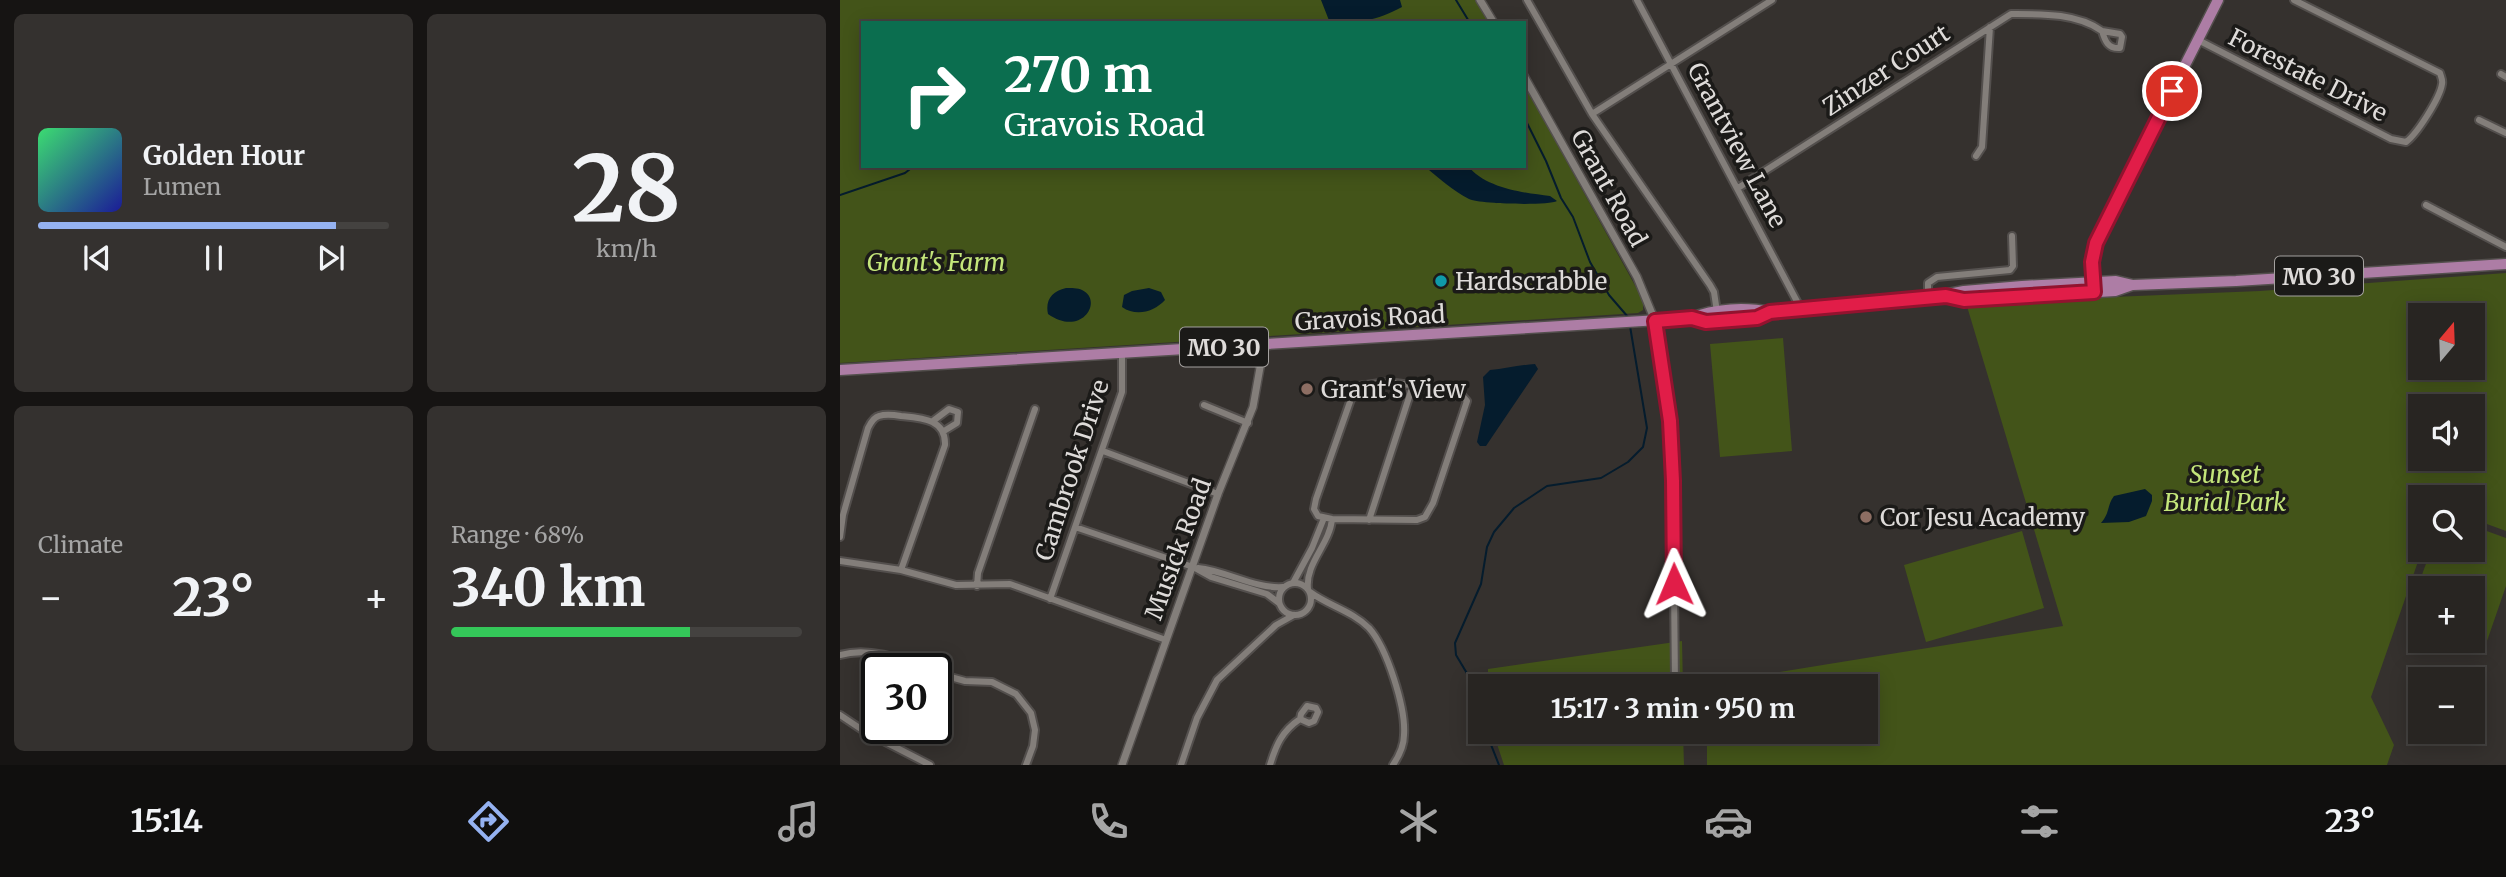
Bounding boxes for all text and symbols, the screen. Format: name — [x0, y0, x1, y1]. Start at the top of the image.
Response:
street label: Zinzer Court — [1817, 17, 1956, 123]
street label: Forestate Drive — [2223, 22, 2393, 128]
text: 270 m — [1004, 44, 1152, 105]
icon: right — [889, 49, 980, 140]
street label: Grantview Lane — [1680, 57, 1794, 233]
pin — [2142, 61, 2202, 121]
icon: arrive — [2153, 72, 2191, 110]
text: Gravois Road — [1004, 105, 1205, 145]
street label: Grant Road — [1564, 124, 1654, 252]
text: 28 — [572, 131, 681, 246]
text: Golden Hour — [143, 139, 305, 172]
text: Lumen — [143, 172, 221, 201]
text: km/h — [596, 234, 657, 263]
icon: previous — [78, 239, 116, 277]
icon: pause — [195, 239, 233, 277]
icon: next — [312, 239, 350, 277]
park label: Grant's Farm — [867, 247, 1005, 278]
road number: MO 30 — [2275, 256, 2363, 296]
place label: Hardscrabble — [1455, 266, 1607, 297]
marker: Hardscrabble — [1433, 273, 1449, 289]
street label: Gravois Road — [1294, 299, 1446, 337]
north arrow — [2408, 303, 2485, 380]
map controls — [2408, 303, 2485, 744]
road number: MO 30 — [1180, 328, 1268, 366]
place label: Grant's View — [1321, 374, 1467, 405]
street label: Cambrook Drive — [1028, 376, 1116, 564]
marker: Grant's View — [1299, 381, 1315, 397]
button: sound — [2408, 394, 2485, 471]
park label: Sunset Burial Park — [2164, 459, 2286, 518]
street label: Musick Road — [1138, 474, 1218, 624]
button: search — [2408, 485, 2485, 562]
place label: Cor Jesu Academy — [1880, 502, 2085, 533]
marker: Cor Jesu Academy — [1858, 509, 1874, 525]
text: Range · 68% — [451, 520, 584, 549]
text: Climate — [38, 530, 123, 559]
position arrow — [1637, 547, 1711, 621]
text: 340 km — [451, 555, 645, 620]
text: 23° — [172, 565, 255, 630]
text: − — [38, 574, 63, 621]
text: + — [364, 574, 389, 621]
button: + — [2408, 576, 2485, 653]
speed limit sign: 30 — [861, 653, 952, 744]
button: − — [2408, 667, 2485, 744]
text: 15:17 · 3 min · 950 m — [1551, 692, 1795, 725]
icon: directions — [464, 797, 513, 846]
icon: music — [774, 797, 823, 846]
icon: phone — [1084, 797, 1133, 846]
icon: climate — [1394, 797, 1443, 846]
icon: car — [1704, 797, 1753, 846]
icon: filters — [2015, 797, 2064, 846]
text: 15:14 — [131, 801, 203, 841]
text: 23° — [2325, 801, 2375, 841]

